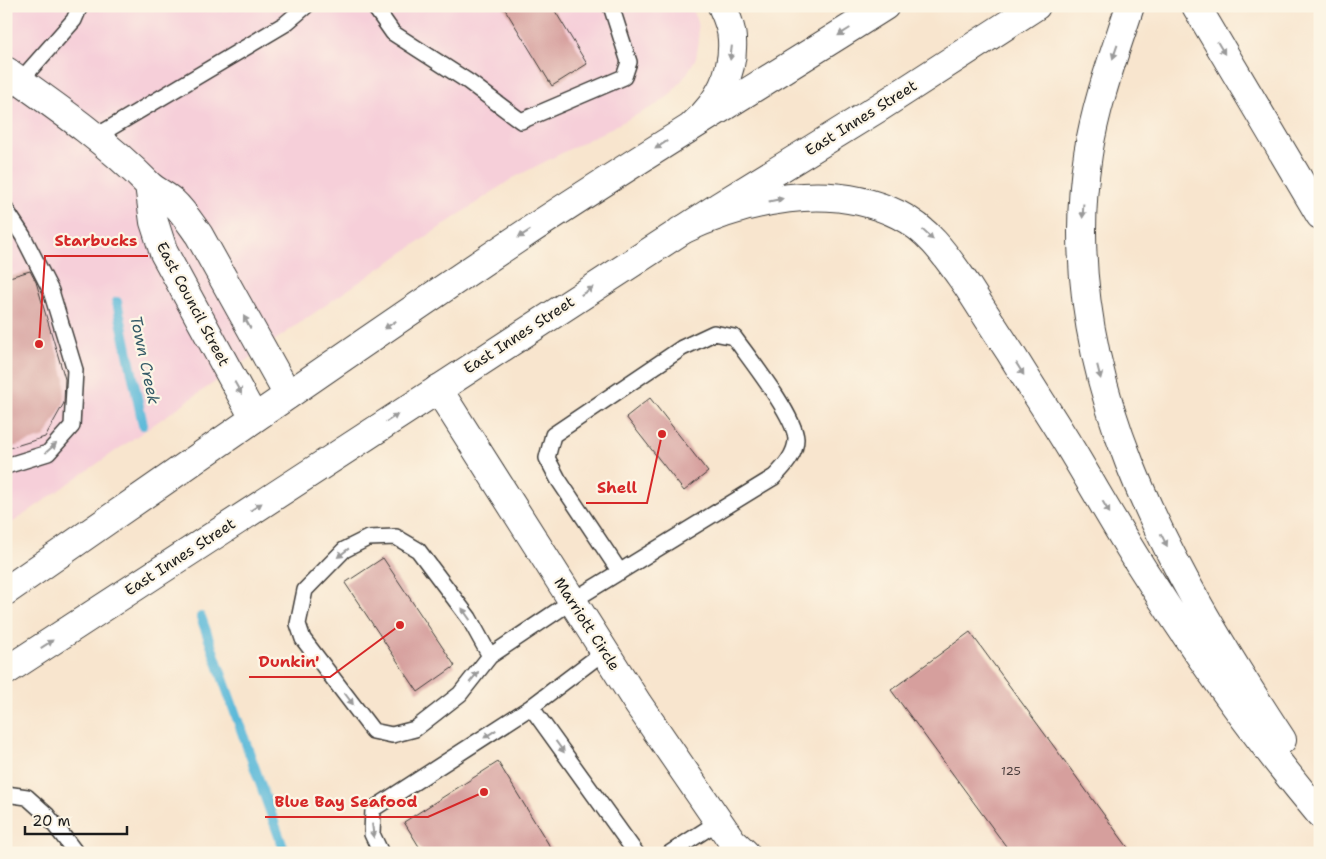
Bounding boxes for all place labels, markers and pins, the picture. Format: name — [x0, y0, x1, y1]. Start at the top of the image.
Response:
callout: Starbucks — [45, 225, 148, 256]
callout: Shell — [586, 472, 647, 503]
callout: Dunkin' — [249, 646, 330, 677]
callout: Blue Bay Seafood — [265, 786, 428, 817]

